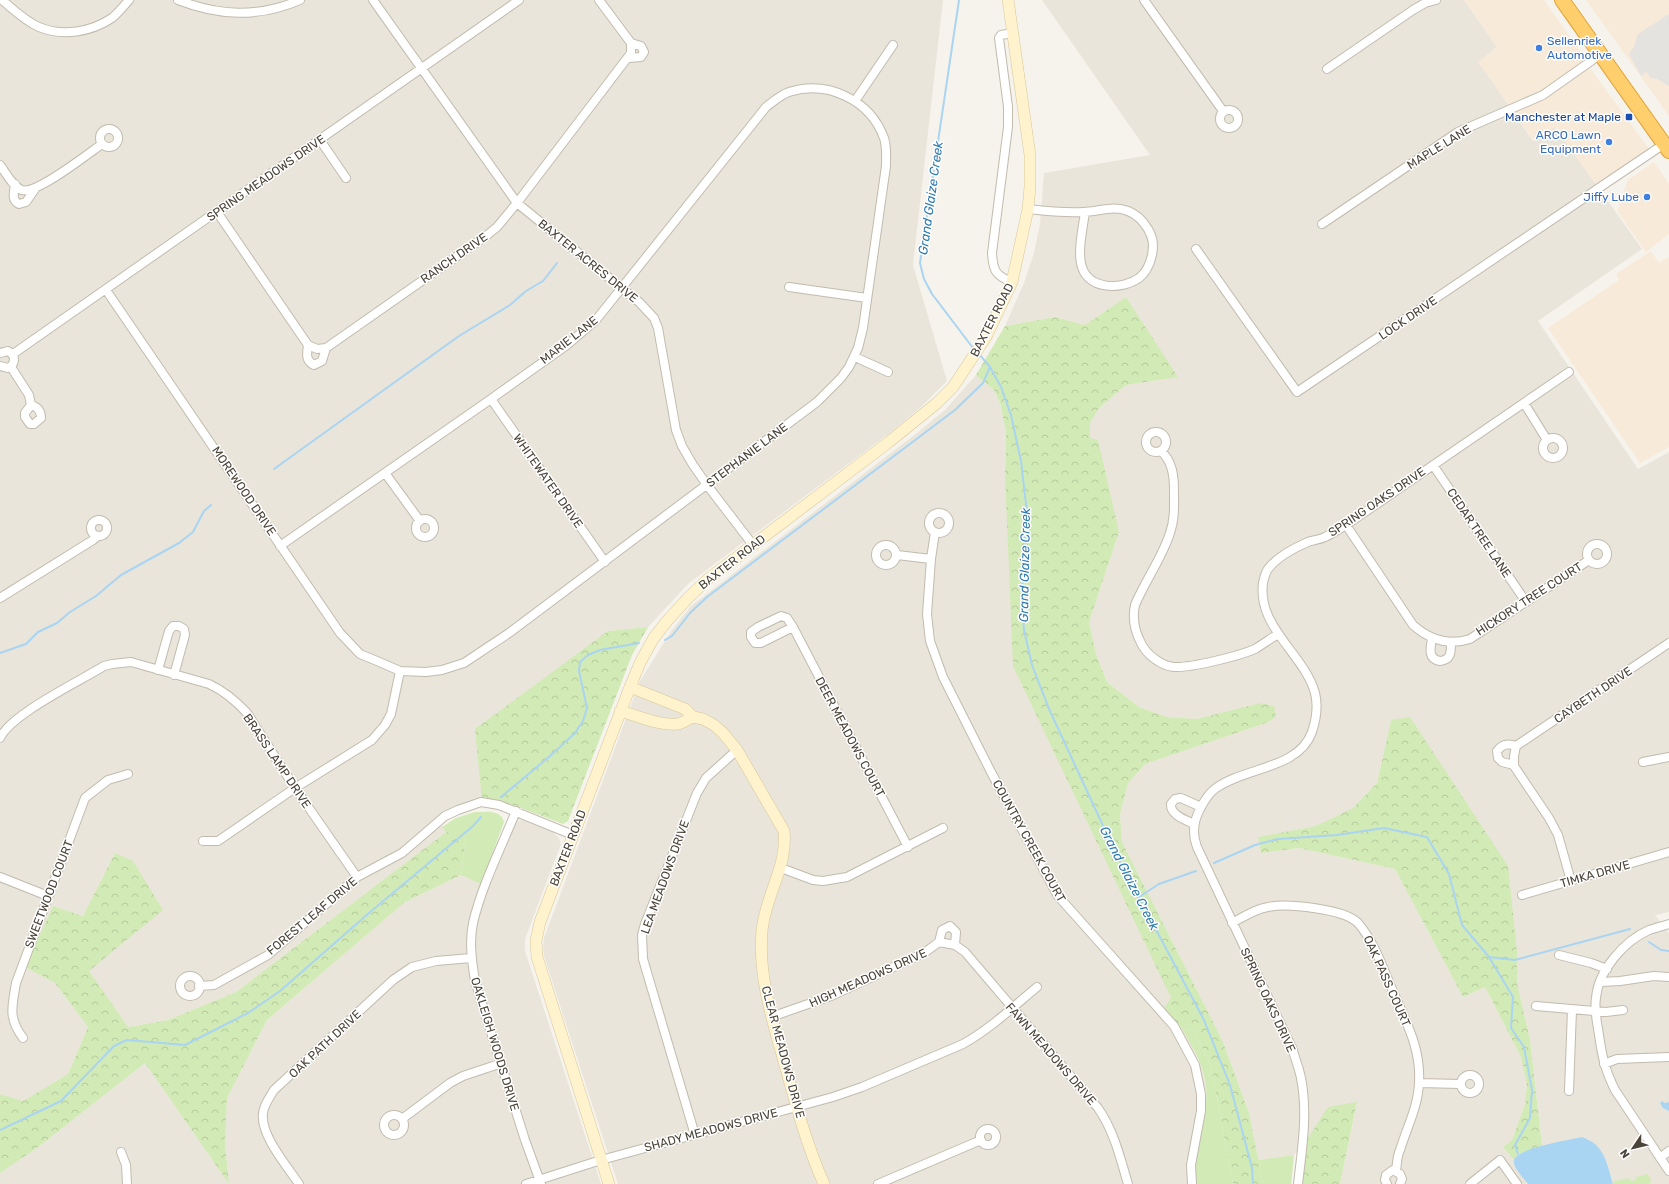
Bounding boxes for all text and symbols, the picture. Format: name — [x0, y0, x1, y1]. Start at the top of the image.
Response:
place label: Sellenriek Automotive — [1547, 34, 1612, 62]
marker: Sellenriek Automotive — [1534, 43, 1544, 53]
place label: Manchester at Maple — [1505, 110, 1621, 124]
marker: Manchester at Maple — [1624, 112, 1634, 122]
street label: MAPLE LANE — [1404, 122, 1474, 172]
place label: ARCO Lawn Equipment — [1536, 128, 1601, 156]
street label: SPRING MEADOWS DRIVE — [204, 132, 328, 224]
marker: ARCO Lawn Equipment — [1604, 137, 1614, 147]
water label: Grand Glaize Creek — [915, 140, 946, 256]
place label: Jiffy Lube — [1583, 190, 1639, 204]
marker: Jiffy Lube — [1642, 192, 1652, 202]
street label: BAXTER ACRES DRIVE — [535, 216, 641, 306]
street label: RANCH DRIVE — [418, 230, 490, 286]
street label: BAXTER ROAD — [967, 281, 1017, 359]
street label: LOCK DRIVE — [1376, 293, 1440, 343]
street label: MARIE LANE — [537, 313, 601, 367]
street label: STEPHANIE LANE — [704, 420, 790, 490]
street label: WHITEWATER DRIVE — [510, 431, 586, 531]
street label: MOREWOOD DRIVE — [209, 444, 279, 538]
street label: SPRING OAKS DRIVE — [1326, 464, 1428, 540]
street label: CEDAR TREE LANE — [1444, 486, 1514, 580]
water label: Grand Glaize Creek — [1016, 507, 1033, 623]
street label: BAXTER ROAD — [696, 532, 768, 592]
street label: HICKORY TREE COURT — [1473, 559, 1585, 639]
street label: CAYBETH DRIVE — [1551, 664, 1635, 726]
street label: DEER MEADOWS COURT — [812, 675, 888, 799]
street label: BRASS LAMP DRIVE — [240, 711, 314, 811]
street label: COUNTRY CREEK COURT — [990, 778, 1068, 905]
street label: BAXTER ROAD — [547, 808, 589, 888]
street label: LEA MEADOWS DRIVE — [638, 818, 692, 936]
water label: Grand Glaize Creek — [1097, 824, 1162, 933]
street label: SWEETWOOD COURT — [22, 838, 76, 950]
street label: TIMKA DRIVE — [1558, 857, 1632, 891]
street label: FOREST LEAF DRIVE — [264, 874, 360, 958]
street label: OAK PASS COURT — [1361, 933, 1413, 1029]
street label: SPRING OAKS DRIVE — [1238, 945, 1298, 1055]
street label: HIGH MEADOWS DRIVE — [807, 946, 929, 1010]
street label: OAKLEIGH WOODS DRIVE — [468, 975, 522, 1113]
street label: CLEAR MEADOWS DRIVE — [759, 984, 807, 1120]
street label: FAWN MEADOWS DRIVE — [1003, 1000, 1099, 1108]
street label: OAK PATH DRIVE — [286, 1007, 364, 1081]
street label: SHADY MEADOWS DRIVE — [643, 1105, 779, 1155]
north arrow — [1613, 1128, 1653, 1168]
text: N — [1618, 1146, 1633, 1160]

